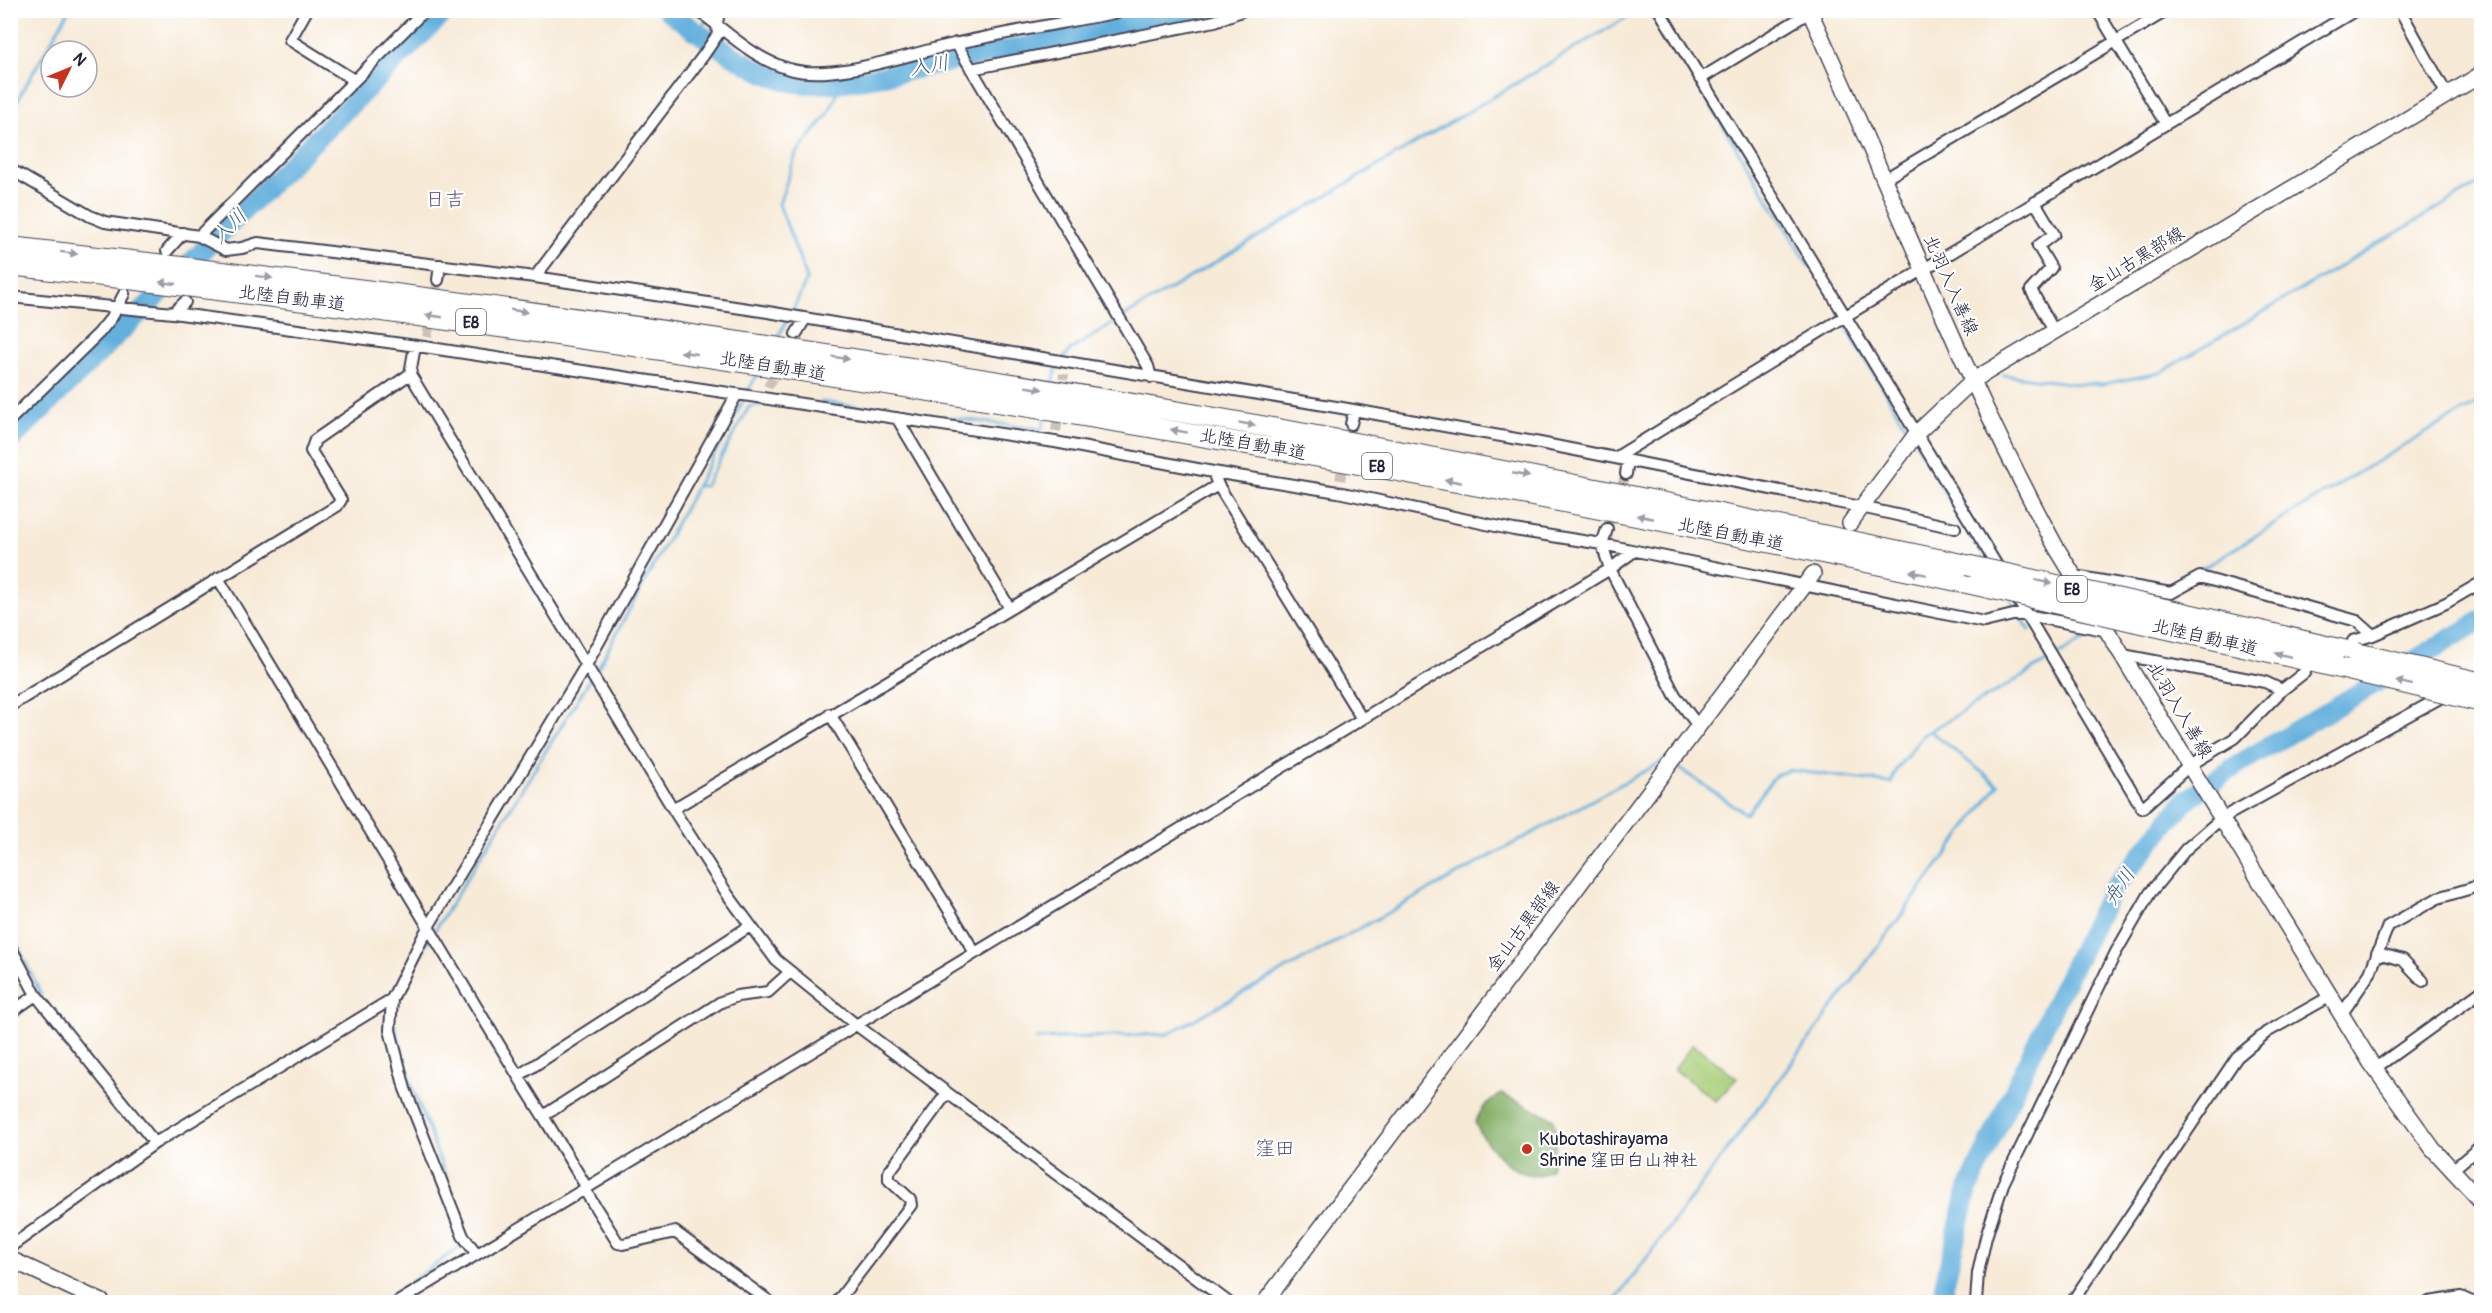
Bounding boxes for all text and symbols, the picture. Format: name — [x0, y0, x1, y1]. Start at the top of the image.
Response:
north arrow — [39, 39, 99, 99]
text: N — [68, 49, 90, 70]
water label: 入川 — [907, 50, 951, 81]
district label: 日吉 — [425, 187, 465, 212]
water label: 入川 — [206, 203, 252, 249]
street label: 金山古黒部線 — [2084, 222, 2188, 297]
street label: 北羽入入善線 — [1918, 231, 1983, 339]
one-way arrow — [59, 249, 78, 258]
one-way arrow — [254, 272, 273, 281]
one-way arrow — [159, 278, 178, 288]
street label: 北陸自動車道 — [237, 281, 347, 316]
one-way arrow — [510, 306, 529, 315]
road number: E8 — [456, 309, 486, 335]
one-way arrow — [424, 312, 443, 321]
street label: 北陸自動車道 — [718, 347, 828, 386]
one-way arrow — [679, 349, 698, 358]
one-way arrow — [832, 353, 851, 362]
one-way arrow — [1024, 384, 1043, 393]
one-way arrow — [1237, 420, 1256, 429]
street label: 北陸自動車道 — [1198, 424, 1308, 465]
one-way arrow — [1169, 426, 1188, 435]
road number: E8 — [1362, 453, 1392, 479]
one-way arrow — [1512, 471, 1531, 480]
one-way arrow — [1444, 476, 1463, 485]
one-way arrow — [1635, 512, 1654, 521]
street label: 北陸自動車道 — [1676, 513, 1786, 556]
one-way arrow — [1909, 568, 1928, 577]
road number: E8 — [2057, 576, 2087, 602]
one-way arrow — [2034, 578, 2053, 587]
street label: 北陸自動車道 — [2150, 614, 2260, 661]
one-way arrow — [2274, 650, 2293, 659]
street label: 北羽入入善線 — [2142, 658, 2217, 762]
one-way arrow — [2395, 678, 2413, 688]
water label: 舟川 — [2098, 863, 2141, 910]
street label: 金山古黒部線 — [1482, 876, 1565, 976]
place label: Kubotashirayama Shrine 窪田白山神社 — [1539, 1128, 1698, 1172]
district label: 窪田 — [1255, 1136, 1295, 1161]
marker: Kubotashirayama Shrine 窪田白山神社 — [1520, 1142, 1534, 1156]

